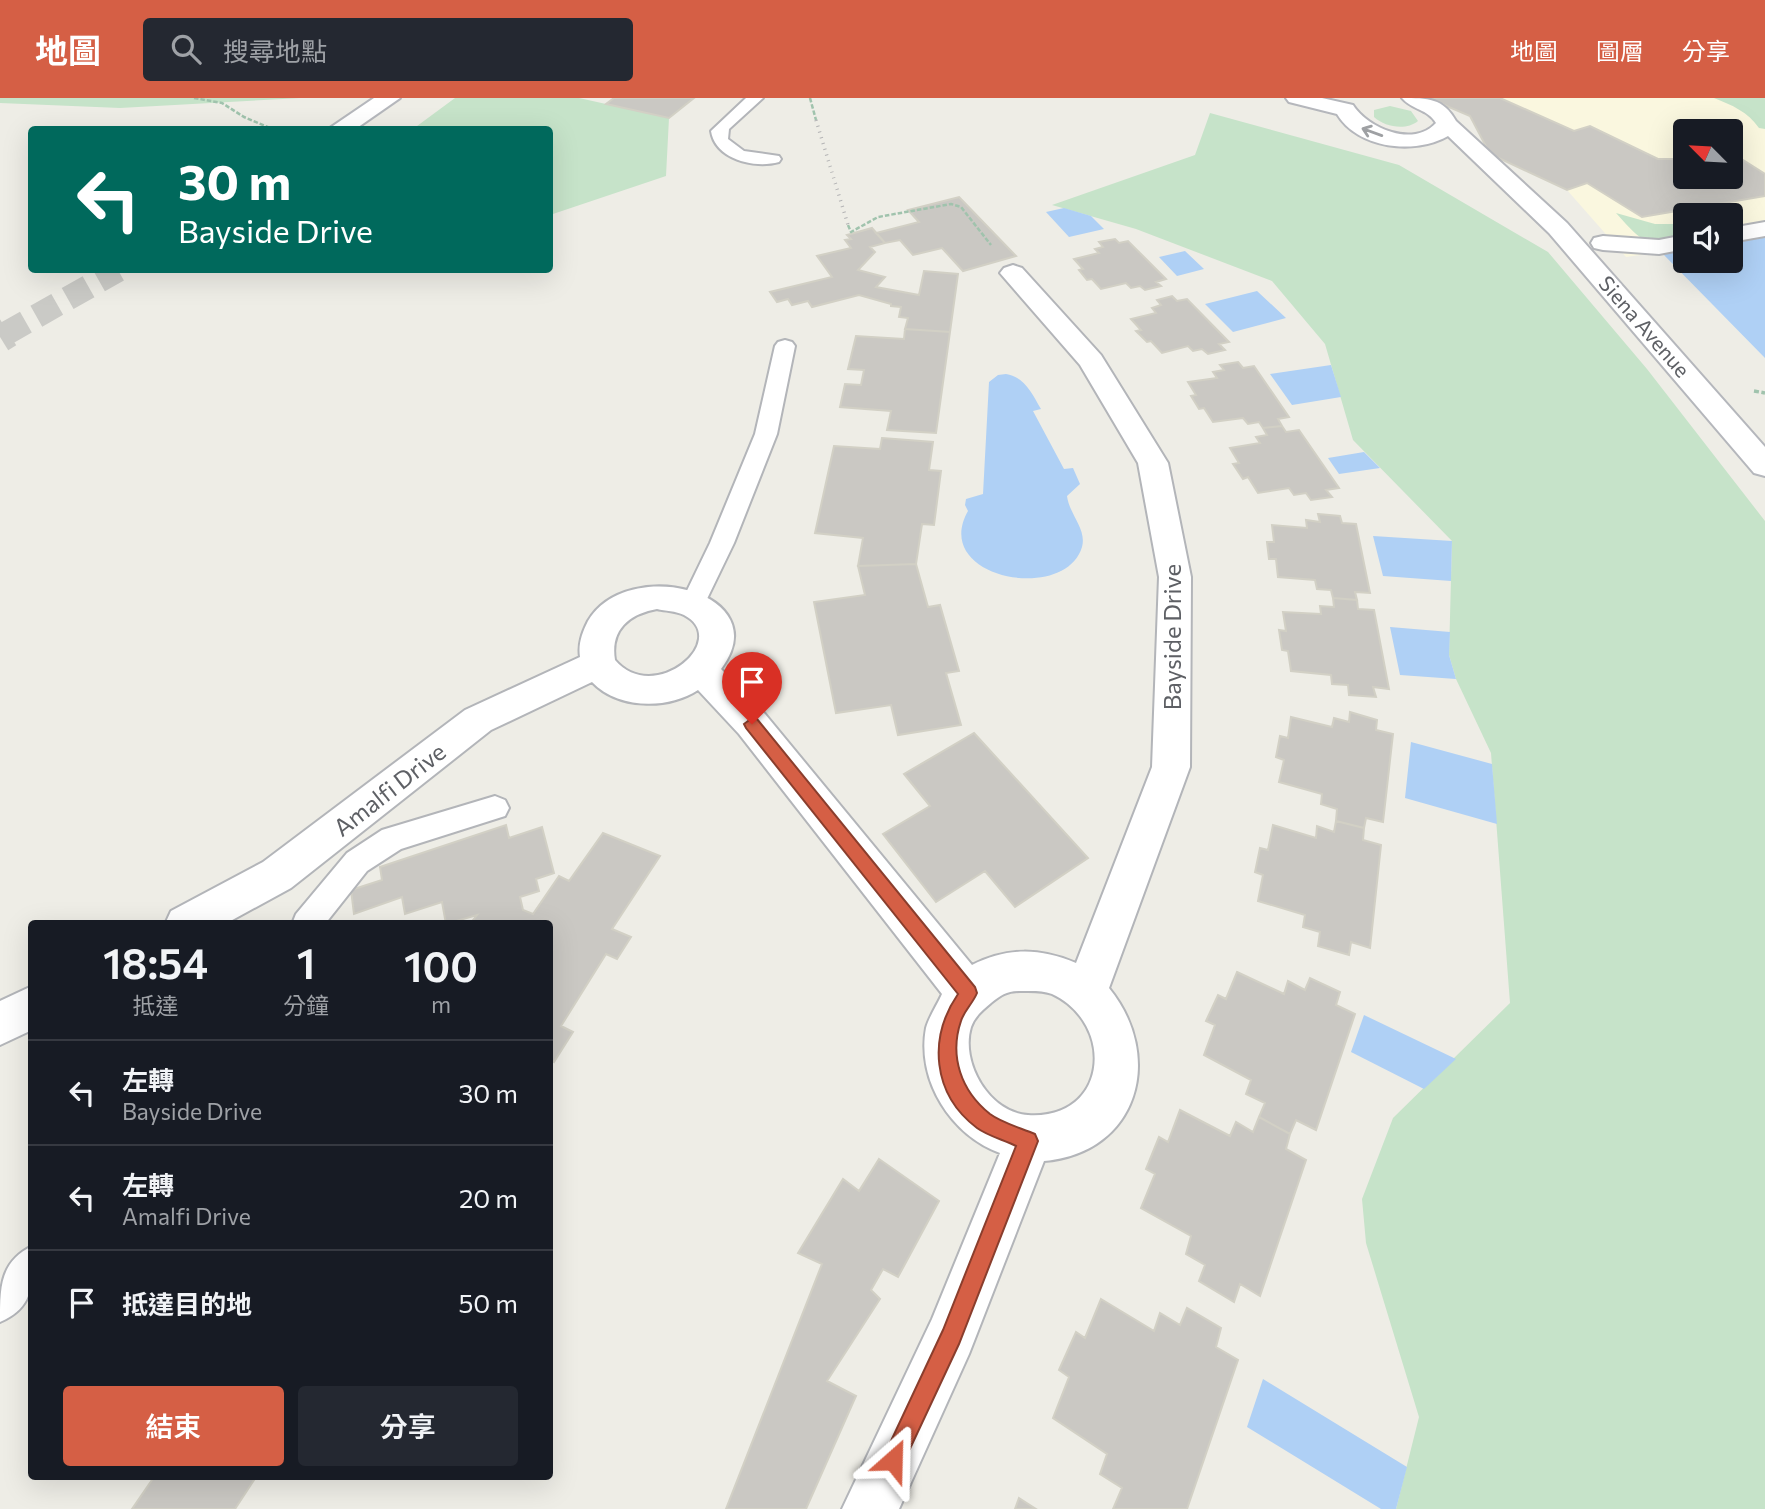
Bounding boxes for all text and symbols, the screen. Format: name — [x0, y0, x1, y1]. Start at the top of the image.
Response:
search box — [143, 18, 633, 81]
text: 地圖 — [35, 29, 101, 70]
icon: search — [167, 30, 205, 68]
text: 搜尋地點 — [223, 35, 327, 66]
text: 地圖 — [1510, 36, 1558, 65]
text: 圖層 — [1596, 36, 1644, 65]
text: 分享 — [1682, 36, 1730, 65]
north arrow — [1673, 119, 1743, 189]
map controls — [1673, 119, 1743, 273]
one-way arrow — [1362, 125, 1384, 138]
text: 30 m — [178, 150, 291, 210]
icon: left — [63, 154, 154, 245]
button: sound — [1673, 203, 1743, 273]
text: Bayside Drive — [178, 210, 373, 250]
street label: Siena Avenue — [1594, 270, 1696, 382]
street label: Bayside Drive — [1157, 564, 1186, 710]
pin — [722, 652, 782, 724]
icon: arrive — [733, 663, 771, 701]
street label: Amalfi Drive — [327, 736, 451, 842]
text: 18:54 — [103, 936, 208, 988]
text: 1 — [297, 936, 315, 988]
text: 100 — [404, 939, 478, 991]
text: m — [431, 990, 451, 1018]
text: 抵達 — [132, 991, 178, 1019]
text: 分鐘 — [283, 991, 329, 1019]
text: 左轉 — [122, 1064, 174, 1095]
icon: left — [63, 1074, 101, 1112]
text: 30 m — [459, 1077, 518, 1108]
text: Bayside Drive — [122, 1097, 262, 1125]
text: 左轉 — [122, 1169, 174, 1200]
icon: left — [63, 1179, 101, 1217]
text: 20 m — [459, 1182, 518, 1213]
text: Amalfi Drive — [122, 1202, 251, 1230]
icon: arrive — [63, 1284, 101, 1322]
text: 50 m — [458, 1287, 518, 1318]
text: 抵達目的地 — [122, 1288, 252, 1319]
button: 結束 — [63, 1386, 284, 1466]
button: 分享 — [298, 1386, 518, 1466]
position arrow — [856, 1423, 930, 1497]

